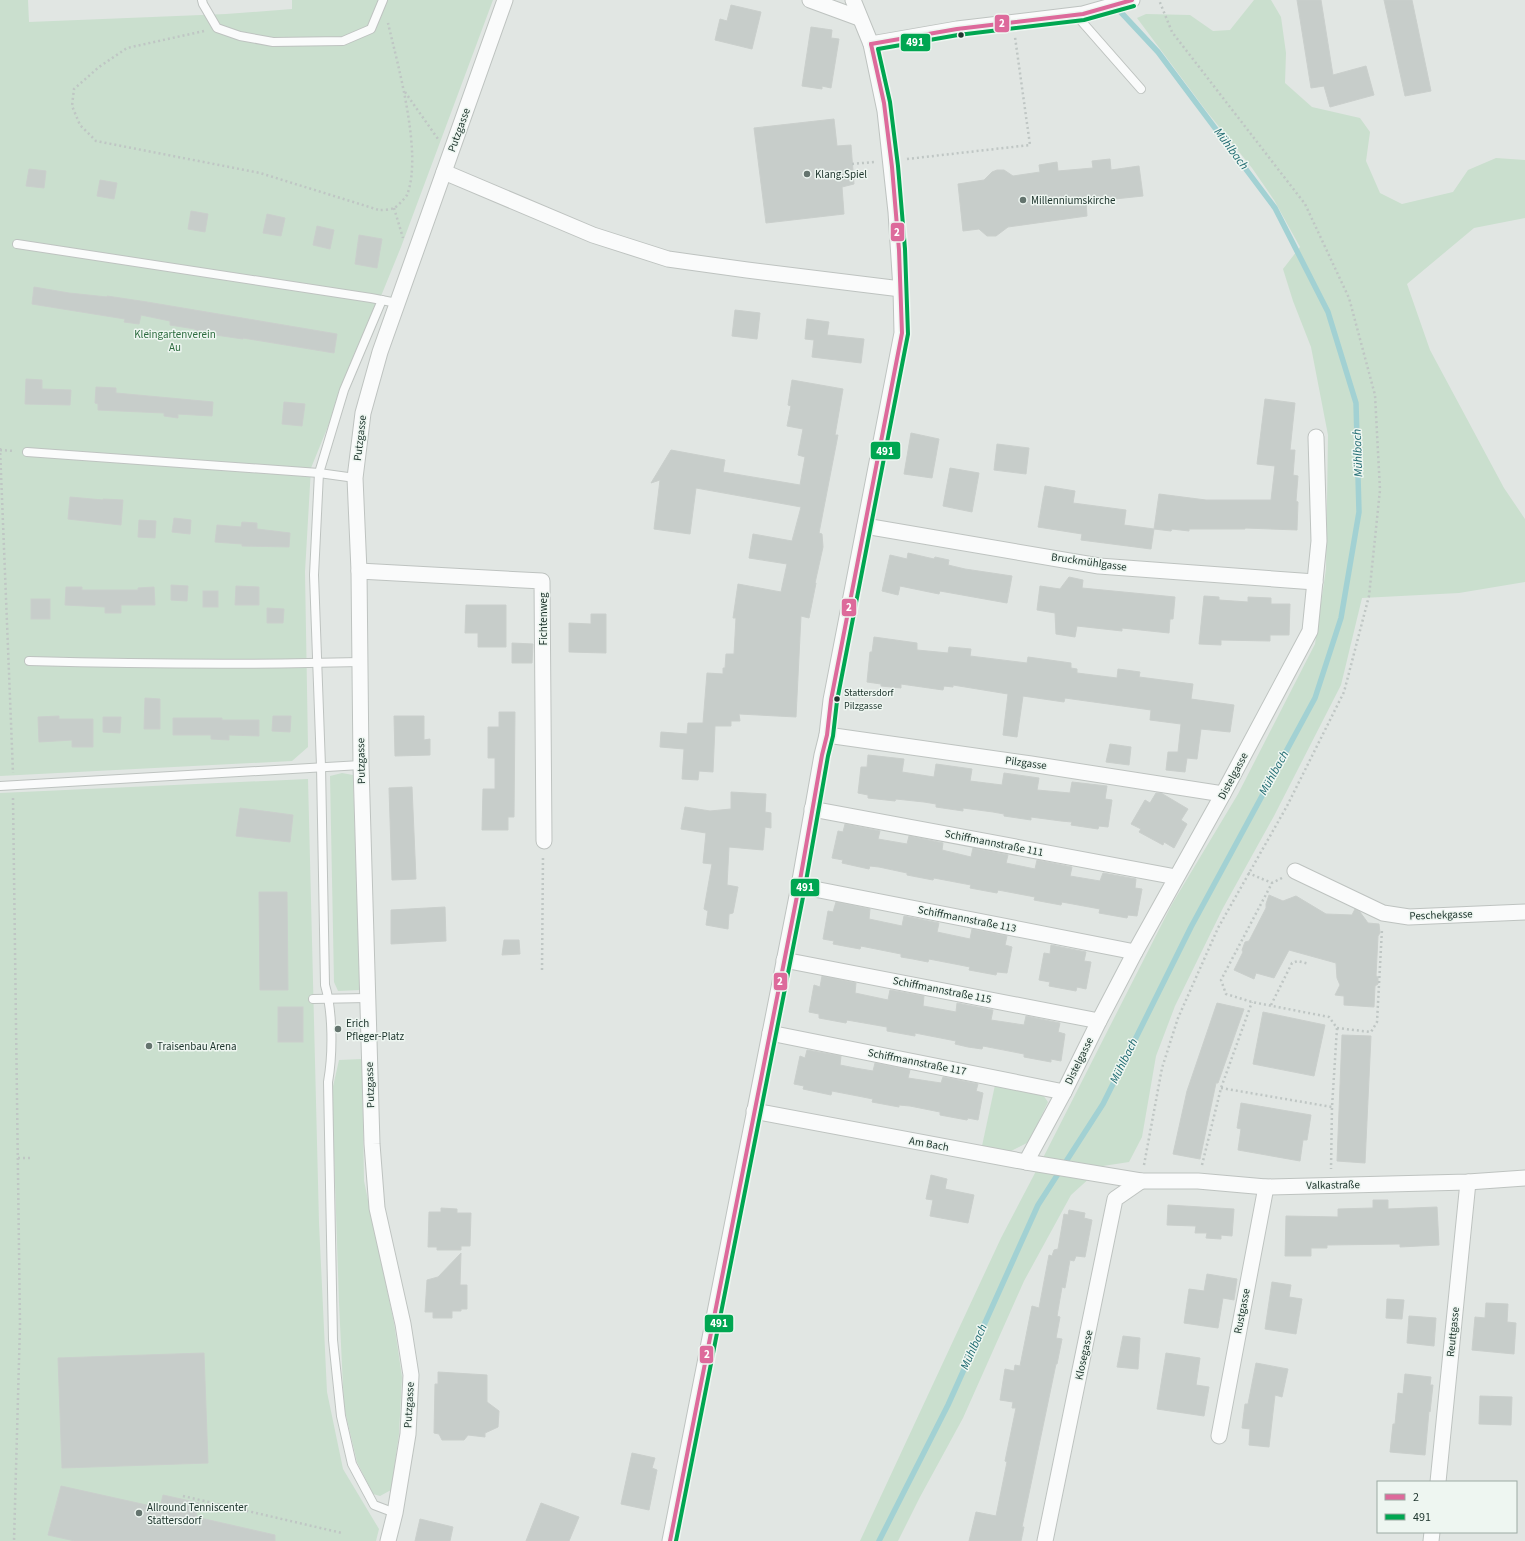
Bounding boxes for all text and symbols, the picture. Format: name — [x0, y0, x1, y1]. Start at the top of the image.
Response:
line badge: 2 — [994, 14, 1010, 33]
text: 2 — [999, 16, 1005, 31]
unlabelled marker — [956, 30, 966, 40]
line badge: 491 — [900, 33, 931, 52]
text: 491 — [906, 35, 924, 50]
street label: Putzgasse — [444, 105, 474, 154]
water label: Mühlbach — [1210, 125, 1252, 173]
place label: Klang.Spiel — [815, 167, 867, 182]
marker: Klang.Spiel — [802, 169, 812, 179]
place label: Millenniumskirche — [1031, 193, 1116, 208]
marker: Millenniumskirche — [1018, 195, 1028, 205]
line badge: 2 — [890, 222, 905, 242]
text: 2 — [894, 225, 900, 240]
park label: Kleingartenverein Au — [134, 327, 216, 355]
street label: Putzgasse — [350, 414, 370, 462]
water label: Mühlbach — [1349, 429, 1367, 477]
line badge: 491 — [870, 441, 901, 460]
text: 491 — [876, 444, 894, 459]
street label: Bruckmühlgasse — [1050, 549, 1128, 575]
street label: Fichtenweg — [536, 592, 551, 645]
line badge: 2 — [841, 598, 857, 617]
text: 2 — [846, 600, 852, 615]
place label: Stattersdorf Pilzgasse — [844, 686, 895, 713]
marker: Stattersdorf Pilzgasse — [832, 694, 842, 704]
street label: Putzgasse — [353, 737, 369, 784]
water label: Mühlbach — [1255, 748, 1293, 798]
street label: Distelgasse — [1214, 749, 1252, 802]
street label: Pilzgasse — [1004, 753, 1048, 773]
street label: Schiffmannstraße 111 — [943, 826, 1045, 860]
line badge: 491 — [790, 878, 820, 897]
text: 491 — [796, 880, 814, 895]
street label: Schiffmannstraße 113 — [916, 902, 1018, 936]
street label: Peschekgasse — [1409, 906, 1473, 924]
line badge: 2 — [773, 972, 788, 991]
street label: Schiffmannstraße 115 — [891, 973, 993, 1007]
text: 2 — [777, 974, 783, 989]
place label: Erich Pfleger-Platz — [346, 1016, 405, 1044]
marker: Erich Pfleger-Platz — [333, 1024, 343, 1034]
street label: Distelgasse — [1061, 1034, 1097, 1087]
water label: Mühlbach — [1106, 1036, 1142, 1086]
place label: Traisenbau Arena — [157, 1039, 237, 1054]
marker: Traisenbau Arena — [144, 1041, 154, 1051]
street label: Schiffmannstraße 117 — [866, 1045, 968, 1079]
street label: Putzgasse — [362, 1061, 378, 1108]
street label: Am Bach — [908, 1133, 950, 1155]
street label: Valkastraße — [1306, 1177, 1360, 1193]
street label: Rustgasse — [1230, 1287, 1254, 1335]
street label: Reuttgasse — [1443, 1306, 1463, 1358]
line badge: 491 — [704, 1314, 734, 1333]
text: 491 — [710, 1316, 728, 1331]
water label: Mühlbach — [956, 1321, 992, 1373]
street label: Klosegasse — [1071, 1328, 1097, 1381]
line badge: 2 — [699, 1345, 714, 1364]
text: 2 — [704, 1347, 710, 1362]
street label: Putzgasse — [400, 1381, 418, 1428]
legend — [1377, 1481, 1517, 1533]
text: 2 — [1413, 1489, 1419, 1506]
place label: Allround Tenniscenter Stattersdorf — [147, 1500, 248, 1528]
marker: Allround Tenniscenter Stattersdorf — [134, 1508, 144, 1518]
text: 491 — [1413, 1509, 1431, 1526]

